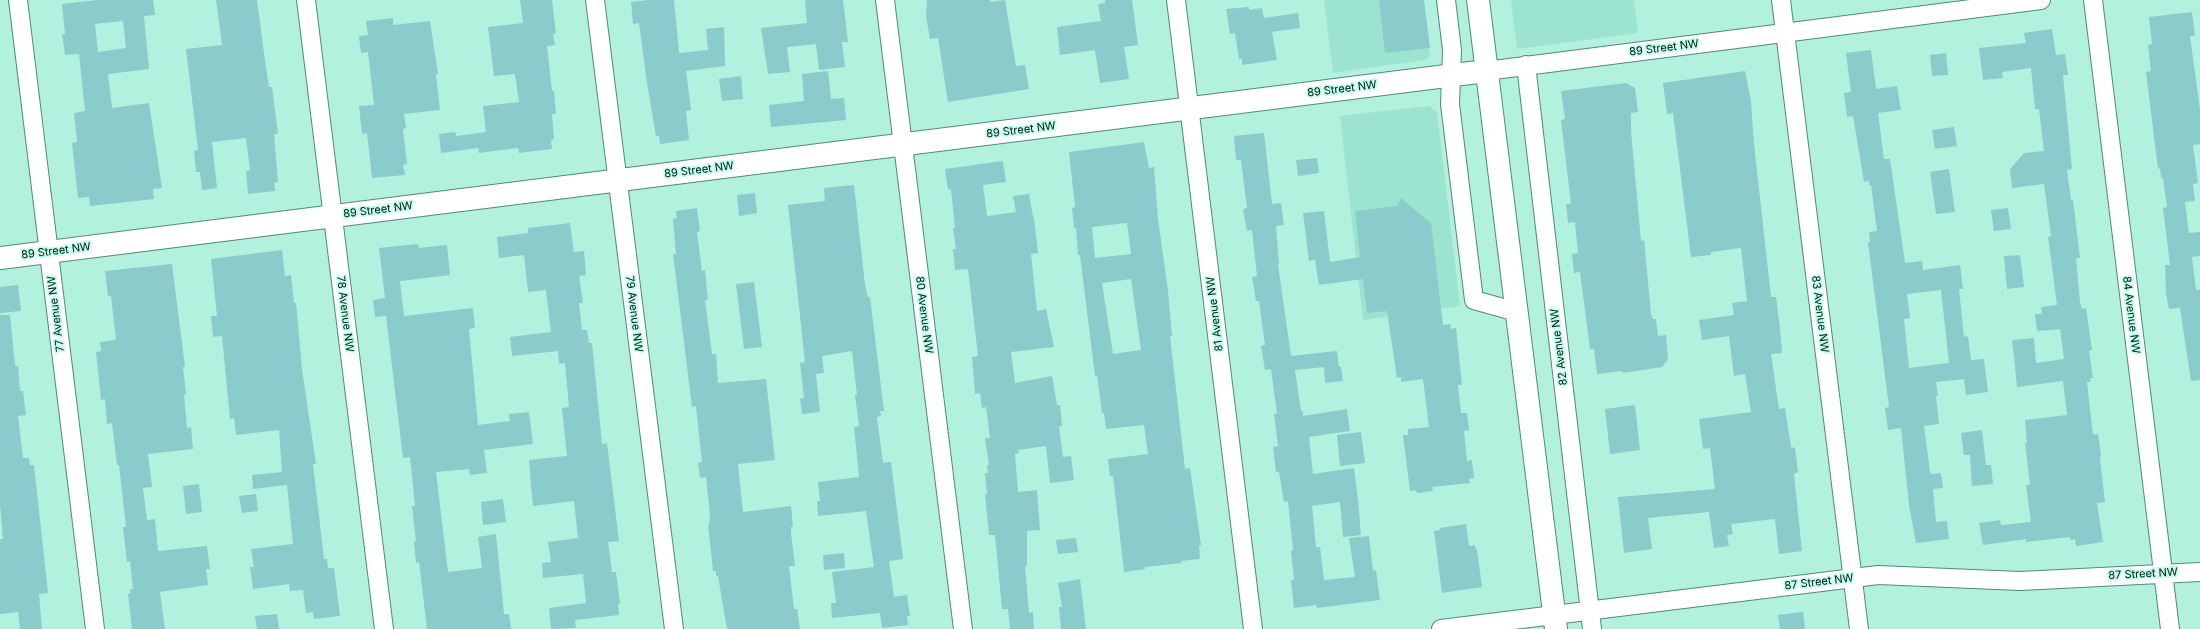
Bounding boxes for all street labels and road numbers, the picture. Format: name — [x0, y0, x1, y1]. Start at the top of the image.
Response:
street label: 89 Street NW — [1628, 37, 1700, 59]
street label: 89 Street NW — [1306, 78, 1378, 100]
street label: 89 Street NW — [985, 119, 1057, 141]
street label: 89 Street NW — [663, 159, 735, 181]
street label: 89 Street NW — [342, 199, 414, 221]
street label: 89 Street NW — [20, 240, 92, 262]
street label: 77 Avenue NW — [45, 275, 67, 353]
street label: 78 Avenue NW — [334, 275, 356, 353]
street label: 79 Avenue NW — [623, 275, 645, 353]
street label: 83 Avenue NW — [1809, 275, 1831, 353]
street label: 80 Avenue NW — [913, 276, 935, 354]
street label: 81 Avenue NW — [1204, 276, 1226, 352]
street label: 84 Avenue NW — [2120, 276, 2142, 354]
street label: 82 Avenue NW — [1548, 308, 1570, 386]
street label: 87 Street NW — [2108, 566, 2178, 582]
street label: 87 Street NW — [1784, 571, 1854, 593]

